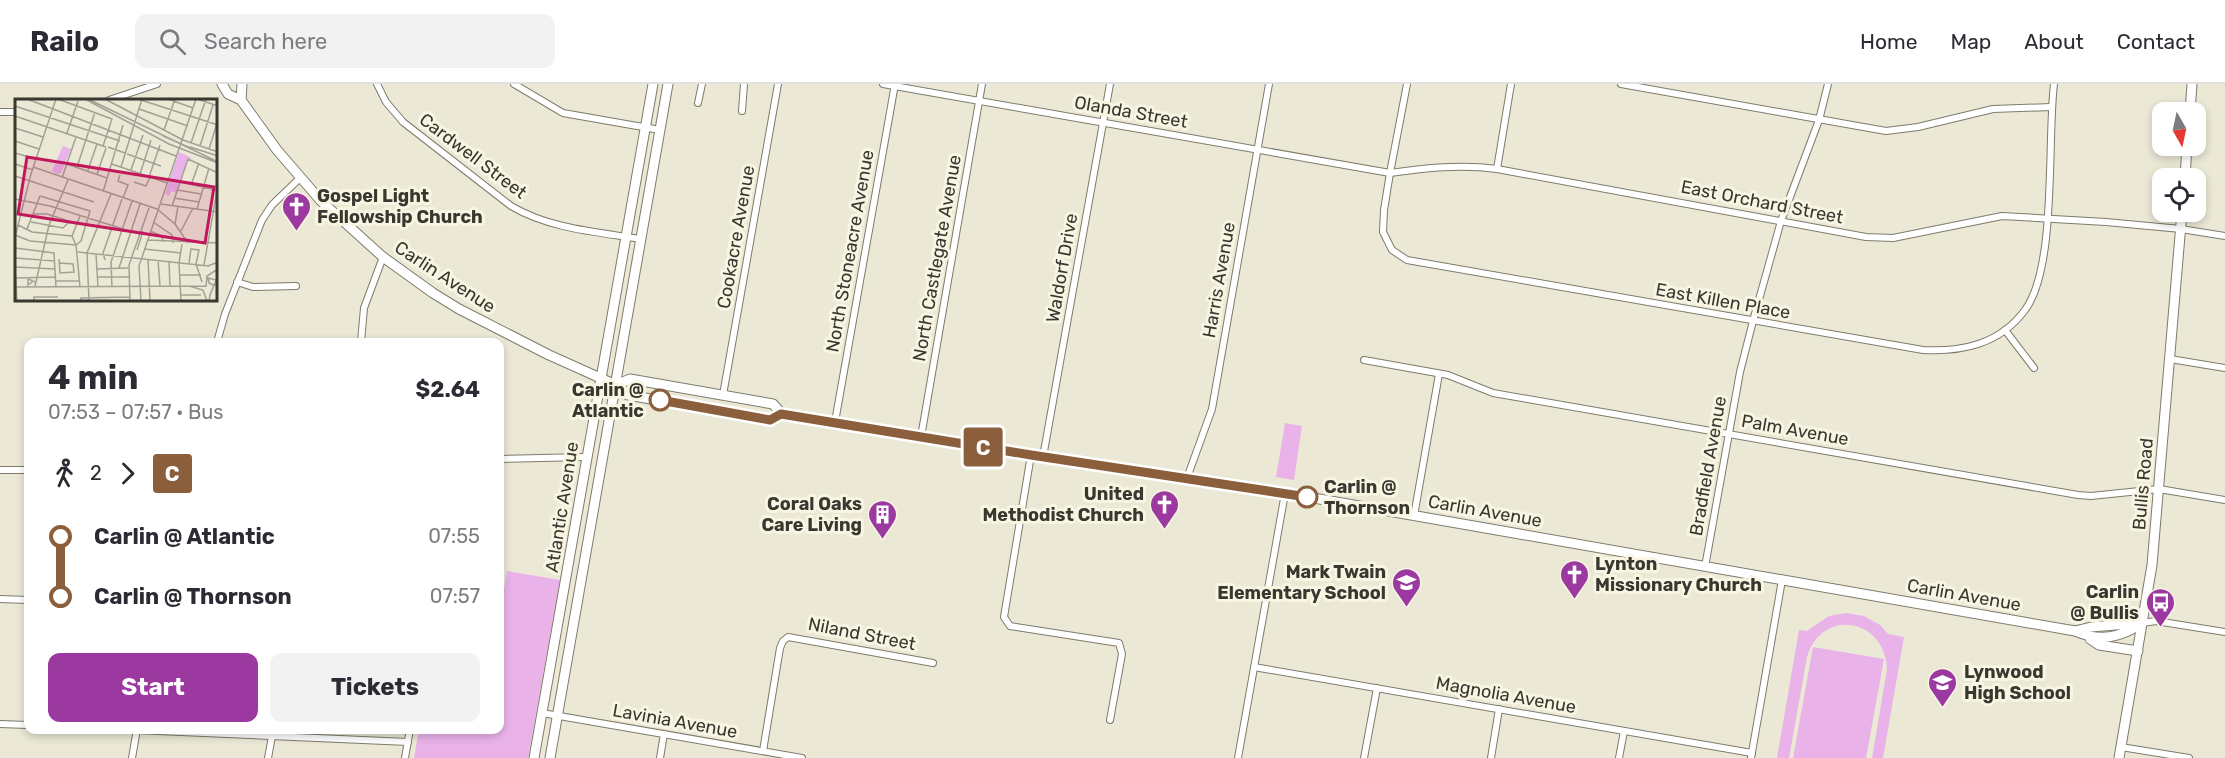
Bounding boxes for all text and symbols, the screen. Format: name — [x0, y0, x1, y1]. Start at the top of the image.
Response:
search box — [135, 14, 555, 68]
text: Railo — [30, 25, 99, 58]
icon: search — [156, 25, 189, 58]
text: Search here — [204, 28, 327, 55]
text: Home — [1860, 29, 1917, 54]
text: Map — [1950, 29, 1991, 54]
text: About — [2024, 29, 2084, 54]
text: Contact — [2117, 29, 2195, 54]
street label: Olanda Street — [1073, 91, 1189, 133]
inset map — [15, 99, 218, 302]
north arrow — [2152, 102, 2206, 156]
map controls — [2152, 102, 2206, 222]
street label: Cardwell Street — [415, 108, 531, 204]
street label: North Stoneacre Avenue — [821, 148, 879, 354]
street label: North Castlegate Avenue — [908, 153, 966, 363]
street label: Cookacre Avenue — [713, 164, 759, 310]
button: locate — [2152, 168, 2206, 222]
street label: East Orchard Street — [1679, 175, 1845, 229]
place label: Gospel Light Fellowship Church — [317, 185, 483, 228]
church icon: Gospel Light Fellowship Church — [280, 190, 312, 232]
street label: Waldorf Drive — [1042, 212, 1082, 324]
street label: Harris Avenue — [1198, 220, 1240, 340]
street label: Carlin Avenue — [391, 236, 499, 318]
street label: East Killen Place — [1654, 278, 1792, 324]
text: 4 min — [48, 358, 138, 397]
text: $2.64 — [416, 376, 480, 403]
place label: Carlin @ Atlantic — [572, 379, 644, 422]
marker: Carlin @ Atlantic — [649, 389, 671, 411]
street label: Bradfield Avenue — [1685, 394, 1731, 538]
text: 07:53 – 07:57 · Bus — [48, 400, 223, 424]
street label: Palm Avenue — [1740, 410, 1850, 450]
line badge: C — [964, 428, 1002, 466]
text: C — [976, 435, 990, 460]
street label: Bullis Road — [2128, 437, 2158, 531]
street label: Atlantic Avenue — [541, 440, 583, 574]
icon: walk — [48, 457, 81, 490]
icon: forward — [111, 457, 144, 490]
text: 2 — [90, 461, 102, 485]
text: C — [165, 461, 180, 486]
place label: Carlin @ Thornson — [1324, 476, 1410, 519]
place label: United Methodist Church — [982, 483, 1144, 526]
marker: Carlin @ Thornson — [1296, 486, 1318, 508]
church icon: United Methodist Church — [1149, 488, 1181, 530]
street label: Carlin Avenue — [1426, 490, 1544, 532]
place label: Coral Oaks Care Living — [761, 493, 862, 536]
building icon: Coral Oaks Care Living — [867, 498, 899, 540]
text: Carlin @ Atlantic — [94, 523, 275, 550]
text: 07:55 — [428, 524, 480, 548]
place label: Lynton Missionary Church — [1595, 553, 1762, 596]
church icon: Lynton Missionary Church — [1558, 558, 1590, 600]
place label: Mark Twain Elementary School — [1217, 561, 1386, 604]
school or university icon: Mark Twain Elementary School — [1391, 566, 1423, 608]
street label: Carlin Avenue — [1905, 574, 2023, 616]
place label: Carlin @ Bullis — [2070, 581, 2139, 624]
text: Carlin @ Thornson — [94, 583, 292, 610]
text: 07:57 — [430, 584, 480, 608]
bus stop icon: Carlin @ Bullis — [2144, 586, 2176, 628]
street label: Niland Street — [806, 613, 918, 655]
button: Start — [48, 653, 258, 722]
button: Tickets — [270, 653, 480, 722]
place label: Lynwood High School — [1964, 661, 2071, 704]
school or university icon: Lynwood High School — [1927, 666, 1959, 708]
street label: Magnolia Avenue — [1434, 672, 1578, 718]
street label: Lavinia Avenue — [611, 699, 739, 743]

